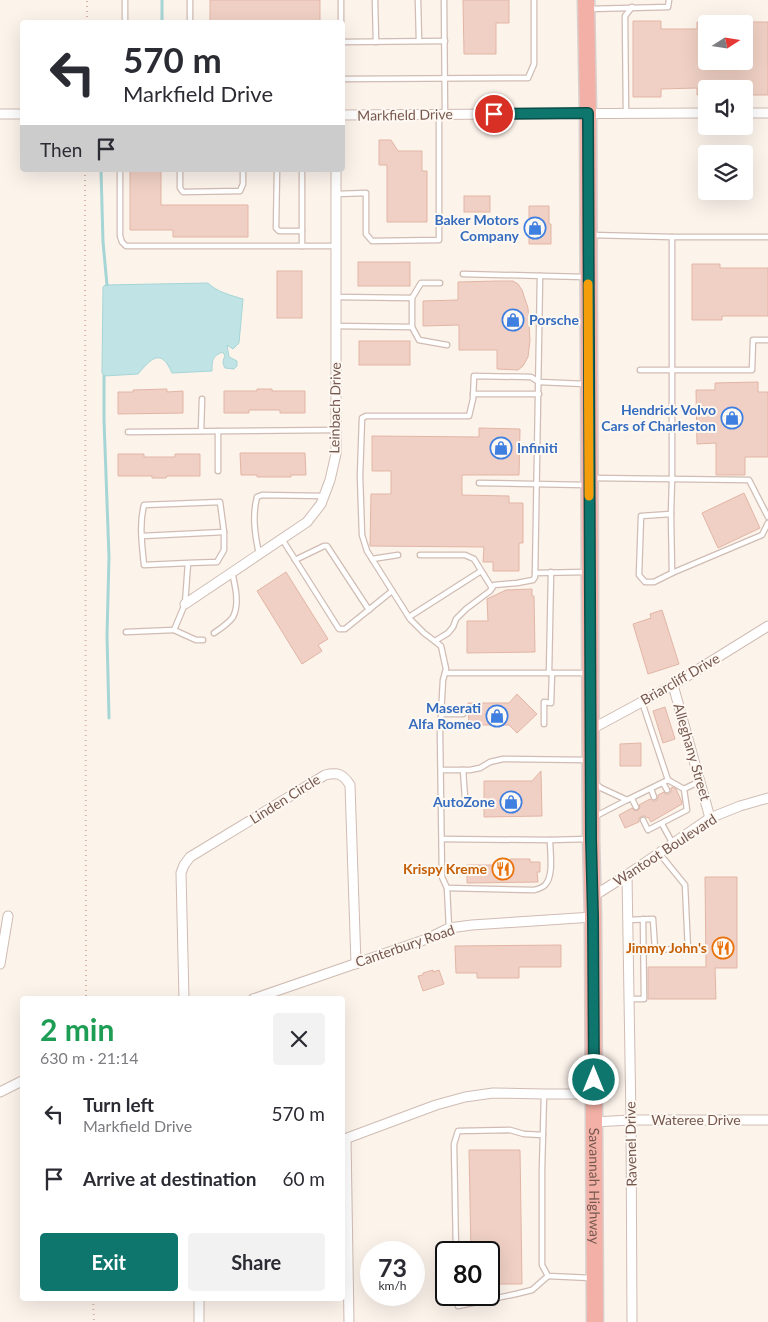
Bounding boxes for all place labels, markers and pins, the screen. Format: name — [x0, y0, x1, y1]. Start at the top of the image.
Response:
pin — [473, 93, 515, 135]
place label: Baker Motors Company — [434, 211, 520, 244]
shop icon: Baker Motors Company — [523, 216, 547, 240]
shop icon: Porsche — [501, 308, 525, 332]
place label: Porsche — [529, 311, 579, 328]
place label: Hendrick Volvo Cars of Charleston — [601, 401, 716, 434]
shop icon: Hendrick Volvo Cars of Charleston — [720, 406, 744, 430]
shop icon: Infiniti — [489, 436, 513, 460]
place label: Infiniti — [517, 439, 558, 456]
place label: Maserati Alfa Romeo — [407, 699, 481, 732]
shop icon: Maserati Alfa Romeo — [485, 704, 509, 728]
shop icon: AutoZone — [499, 790, 523, 814]
place label: AutoZone — [432, 793, 496, 810]
restaurant icon: Krispy Kreme — [491, 857, 515, 881]
place label: Krispy Kreme — [403, 860, 488, 877]
restaurant icon: Jimmy John's — [711, 936, 735, 960]
place label: Jimmy John's — [626, 939, 707, 956]

